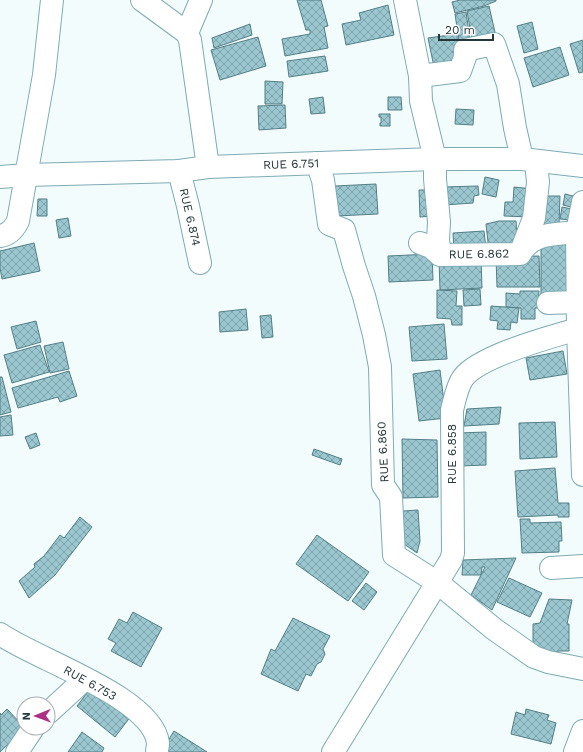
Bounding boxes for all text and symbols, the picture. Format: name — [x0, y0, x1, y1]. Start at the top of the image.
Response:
scale bar — [439, 16, 493, 42]
text: 20 m — [445, 23, 475, 37]
street label: RUE 6.751 — [263, 156, 319, 172]
street label: RUE 6.874 — [177, 187, 203, 247]
street label: RUE 6.862 — [449, 246, 509, 262]
street label: RUE 6.860 — [374, 421, 392, 483]
street label: RUE 6.858 — [445, 424, 459, 484]
street label: RUE 6.753 — [61, 663, 119, 703]
north arrow — [16, 696, 56, 736]
text: N — [20, 712, 33, 720]

